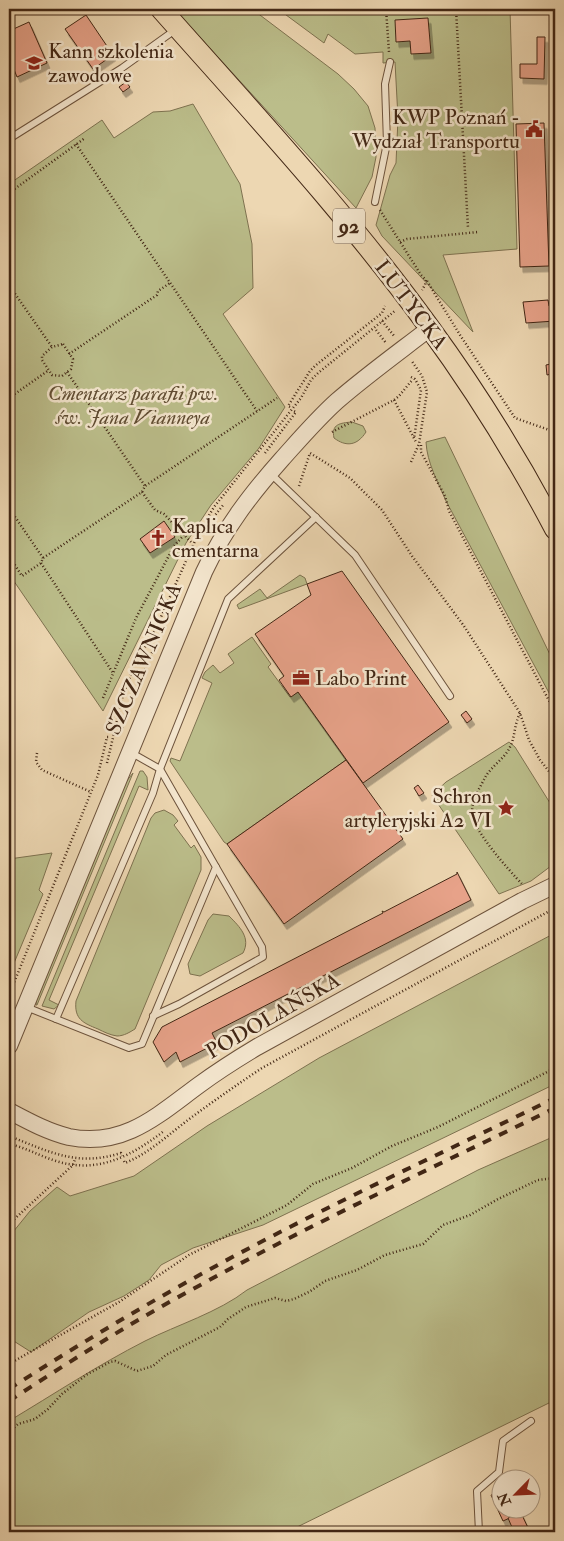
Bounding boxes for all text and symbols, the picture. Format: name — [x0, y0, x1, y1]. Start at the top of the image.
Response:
place label: Kann szkolenia zawodowe — [48, 38, 174, 89]
school or university icon: Kann szkolenia zawodowe — [24, 53, 44, 73]
place label: KWP Poznań - Wydział Transportu — [351, 104, 520, 155]
public building icon: KWP Poznań - Wydział Transportu — [524, 119, 544, 139]
road number: 92 — [333, 208, 365, 244]
street label: LUTYCKA — [368, 255, 454, 355]
park label: Cmentarz parafii pw. św. Jana Vianneya — [48, 380, 218, 431]
place label: Kaplica cmentarna — [172, 513, 259, 564]
church icon: Kaplica cmentarna — [148, 528, 168, 548]
street label: SZCZAWNICKA — [100, 579, 188, 739]
place label: Labo Print — [315, 665, 407, 692]
office icon: Labo Print — [291, 668, 311, 688]
place label: Schron artyleryjski A2 VI — [345, 783, 492, 834]
place icon: Schron artyleryjski A2 VI — [496, 798, 516, 818]
street label: PODOLAŃSKA — [201, 967, 345, 1065]
north arrow — [492, 1468, 542, 1518]
text: N — [494, 1489, 515, 1509]

